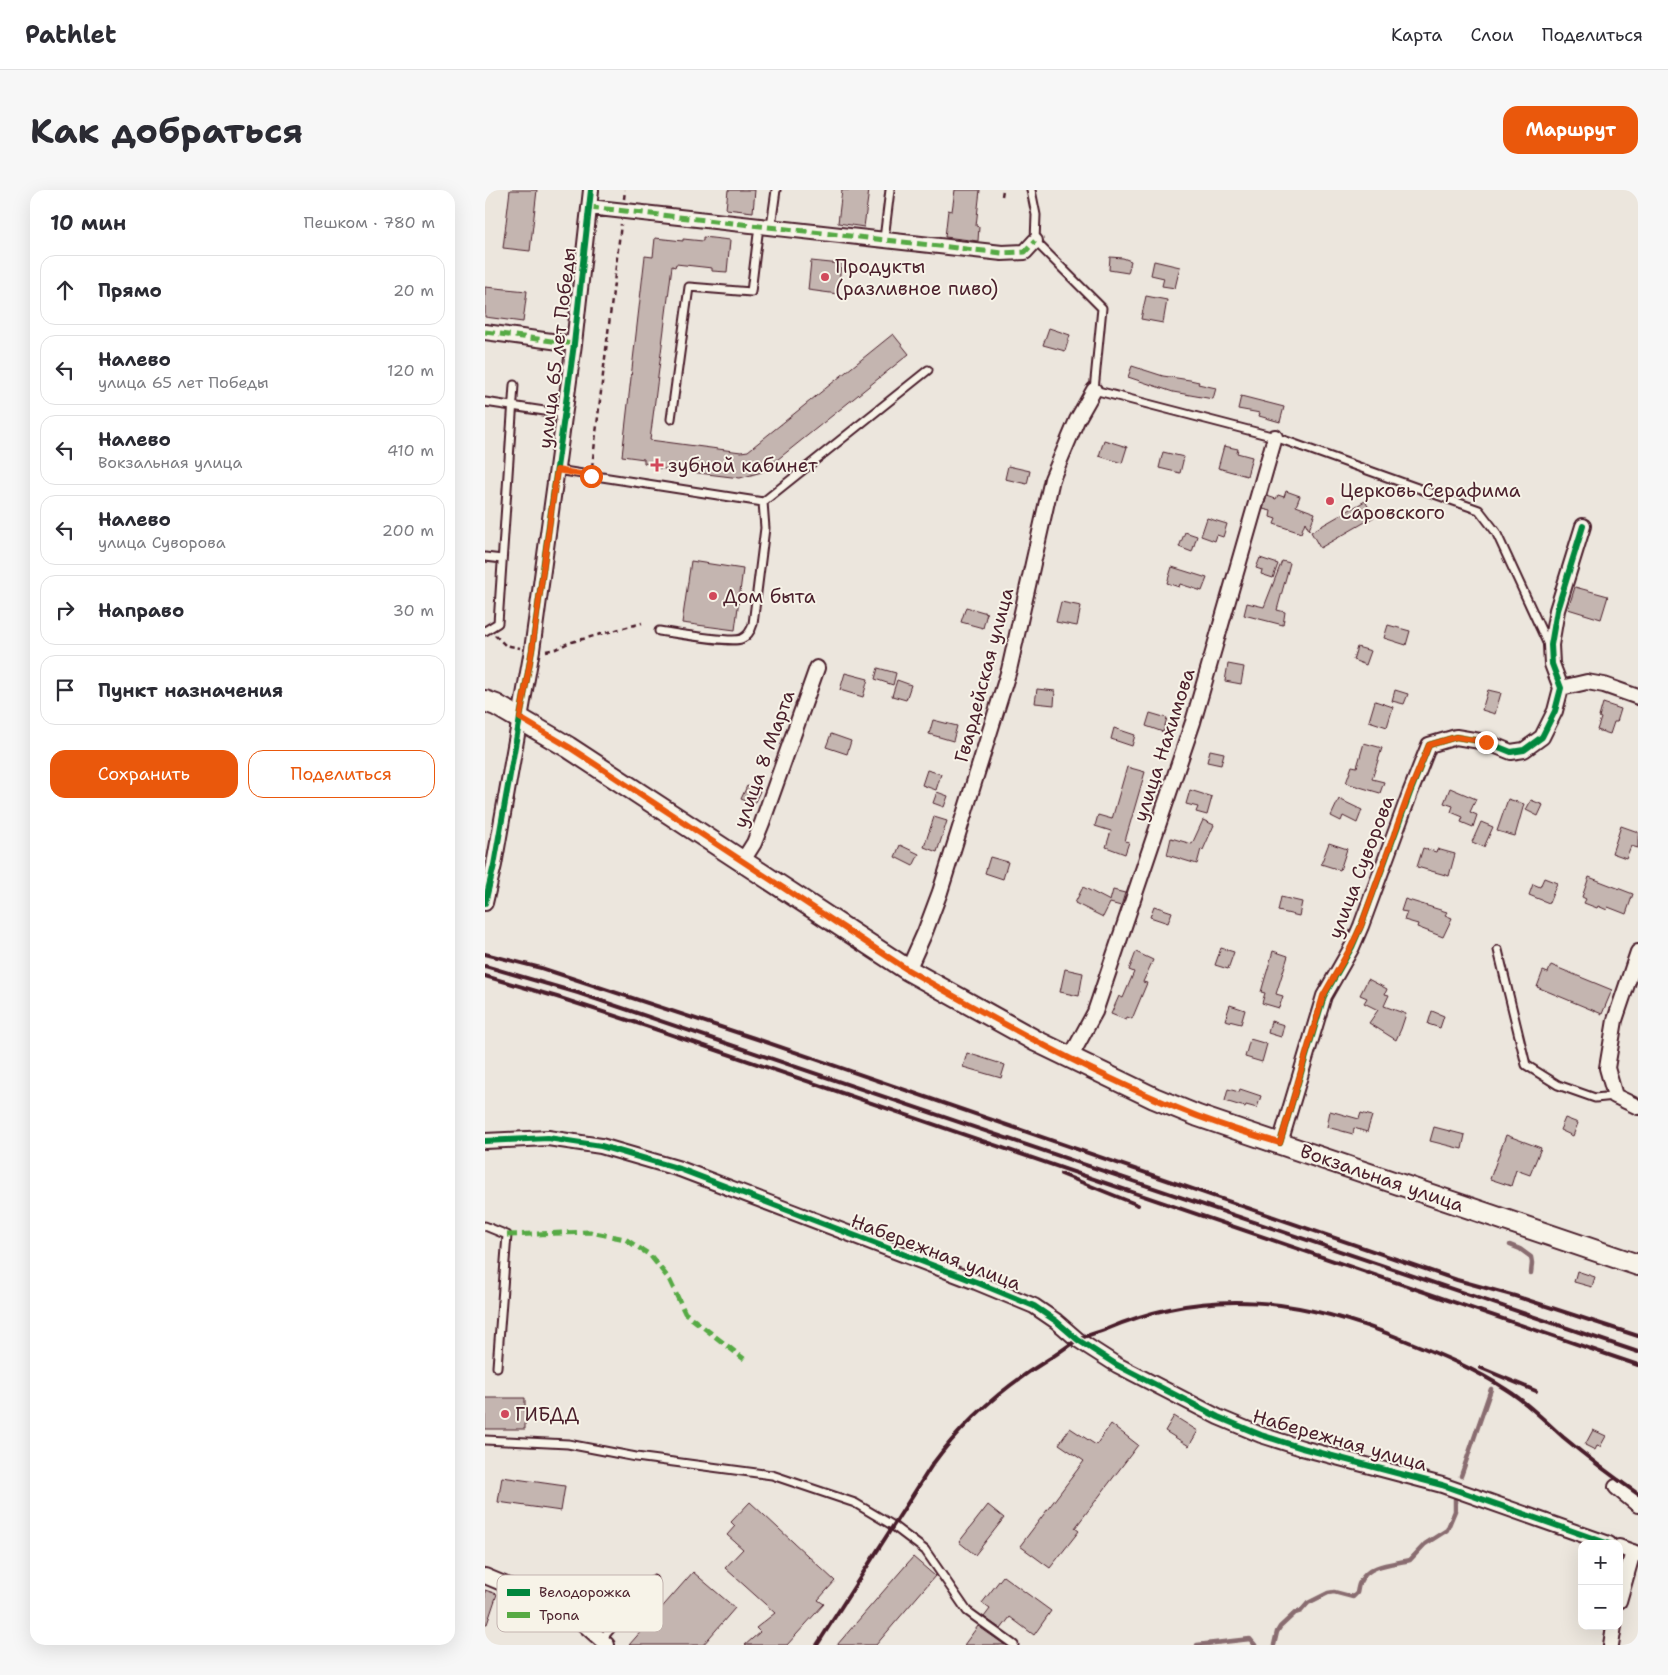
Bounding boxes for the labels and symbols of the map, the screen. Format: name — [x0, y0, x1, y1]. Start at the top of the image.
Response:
street label: улица 65 лет Победы — [532, 246, 582, 450]
place label: Продукты (разливное пиво) — [835, 254, 998, 301]
marker: Продукты (разливное пиво) — [819, 271, 831, 283]
place label: зубной кабинет — [668, 453, 818, 478]
marker: зубной кабинет — [650, 458, 664, 472]
route start — [580, 465, 603, 488]
place label: Церковь Серафима Саровского — [1340, 478, 1521, 525]
marker: Церковь Серафима Саровского — [1324, 495, 1336, 507]
place label: Дом быта — [723, 584, 816, 609]
street label: Гвардейская улица — [949, 585, 1019, 765]
marker: Дом быта — [707, 590, 719, 602]
street label: улица Нахимова — [1127, 665, 1201, 825]
street label: улица 8 Марта — [728, 687, 801, 831]
route end — [1475, 731, 1498, 754]
street label: улица Суворова — [1322, 792, 1400, 942]
street label: Вокзальная улица — [1297, 1138, 1467, 1218]
street label: Набережная улица — [847, 1208, 1025, 1296]
place label: ГИБДД — [515, 1402, 580, 1427]
street label: Набережная улица — [1250, 1403, 1430, 1477]
marker: ГИБДД — [499, 1408, 511, 1420]
legend — [497, 1575, 663, 1632]
text: Велодорожка — [539, 1583, 631, 1601]
text: Тропа — [539, 1606, 580, 1624]

